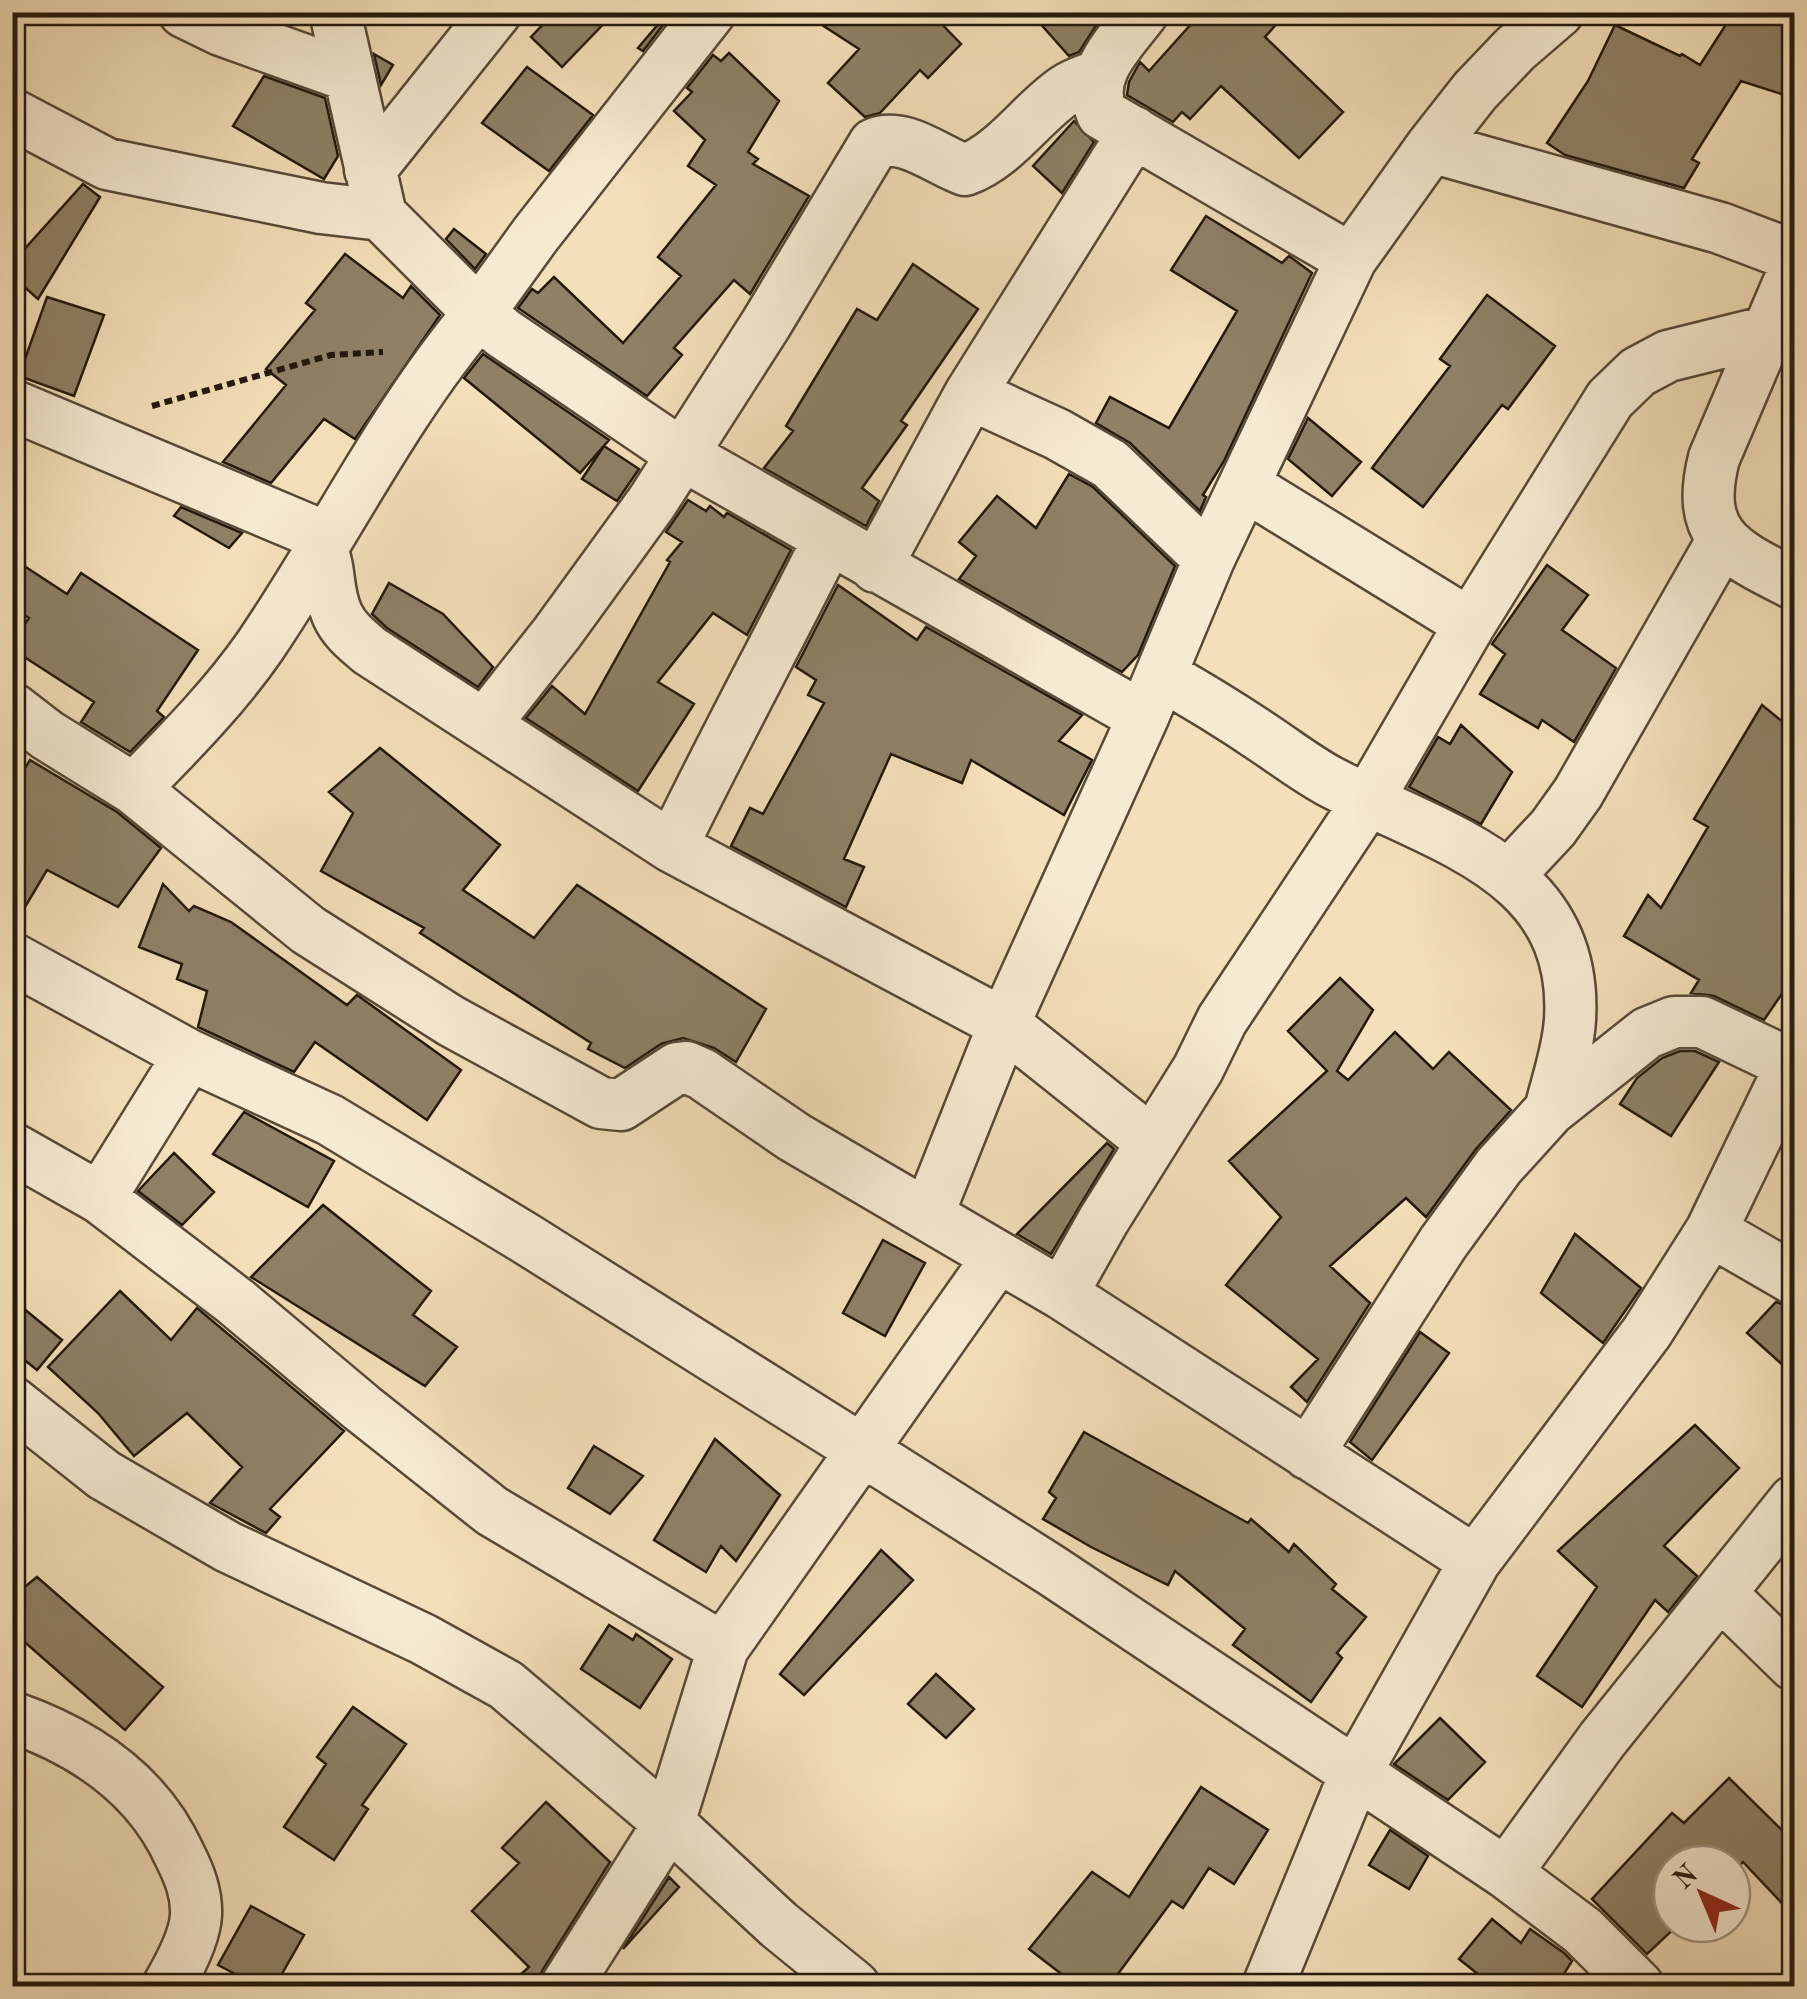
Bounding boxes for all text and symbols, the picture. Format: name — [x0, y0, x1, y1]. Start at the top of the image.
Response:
north arrow — [1652, 1844, 1752, 1944]
text: N — [1669, 1860, 1705, 1896]

